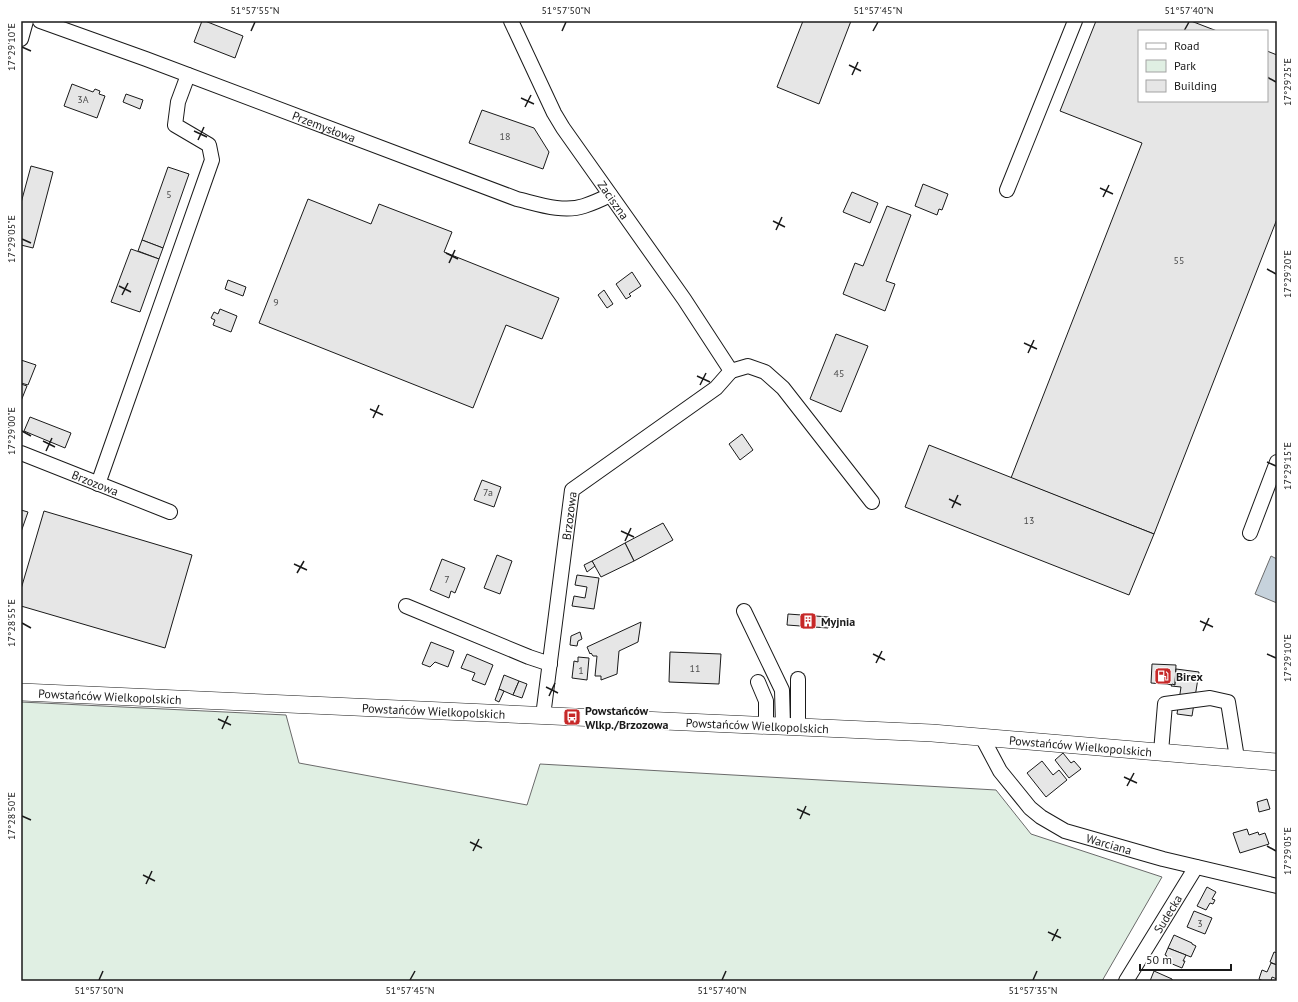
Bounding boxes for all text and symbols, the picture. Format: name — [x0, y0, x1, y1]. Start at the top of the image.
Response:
text: 51°57'55"N — [230, 4, 280, 17]
text: 51°57'50"N — [541, 4, 591, 17]
text: 51°57'45"N — [853, 4, 903, 17]
text: 51°57'40"N — [1164, 4, 1214, 17]
text: 17°29'10"E — [5, 23, 18, 71]
legend — [1138, 30, 1268, 102]
text: Road — [1174, 38, 1199, 53]
text: Park — [1174, 58, 1196, 73]
text: 17°29'25"E — [1281, 58, 1294, 106]
text: Building — [1174, 78, 1217, 93]
house number: 3A — [77, 93, 89, 106]
street label: Przemysłowa — [290, 107, 358, 145]
house number: 18 — [500, 130, 510, 143]
street label: Zaciszna — [595, 178, 633, 222]
house number: 5 — [166, 188, 172, 201]
text: 17°29'05"E — [5, 215, 18, 263]
text: 17°29'20"E — [1281, 250, 1294, 298]
house number: 55 — [1174, 254, 1184, 267]
house number: 9 — [273, 296, 279, 309]
house number: 45 — [834, 367, 844, 380]
text: 17°29'00"E — [5, 407, 18, 455]
text: 17°29'15"E — [1281, 442, 1294, 490]
street label: Brzozowa — [70, 466, 121, 498]
house number: 7a — [483, 486, 493, 499]
street label: Brzozowa — [558, 490, 579, 541]
house number: 13 — [1024, 514, 1034, 527]
house number: 7 — [444, 573, 450, 586]
text: 17°28'55"E — [5, 599, 18, 647]
building icon: Myjnia — [798, 611, 818, 631]
place label: Myjnia — [821, 614, 855, 629]
text: 17°29'10"E — [1281, 634, 1294, 682]
house number: 11 — [690, 662, 700, 675]
house number: 1 — [578, 664, 584, 677]
fuel station icon: Birex — [1153, 666, 1173, 686]
place label: Birex — [1176, 669, 1203, 684]
street label: Powstańców Wielkopolskich — [38, 685, 182, 707]
street label: Powstańców Wielkopolskich — [362, 700, 506, 721]
place label: Powstańców Wlkp./Brzozowa — [585, 703, 668, 732]
bus stop icon: Powstańców Wlkp./Brzozowa — [562, 707, 582, 727]
street label: Powstańców Wielkopolskich — [685, 714, 829, 736]
street label: Powstańców Wielkopolskich — [1008, 732, 1153, 759]
text: 17°28'50"E — [5, 792, 18, 840]
text: 17°29'05"E — [1281, 827, 1294, 875]
street label: Warciana — [1085, 830, 1134, 857]
street label: Sudecka — [1150, 892, 1185, 936]
house number: 3 — [1197, 917, 1203, 930]
scale bar — [1140, 946, 1231, 972]
text: 50 m — [1146, 952, 1172, 967]
text: 51°57'50"N — [74, 984, 124, 997]
text: 51°57'45"N — [385, 984, 435, 997]
text: 51°57'40"N — [697, 984, 747, 997]
text: 51°57'35"N — [1008, 984, 1058, 997]

